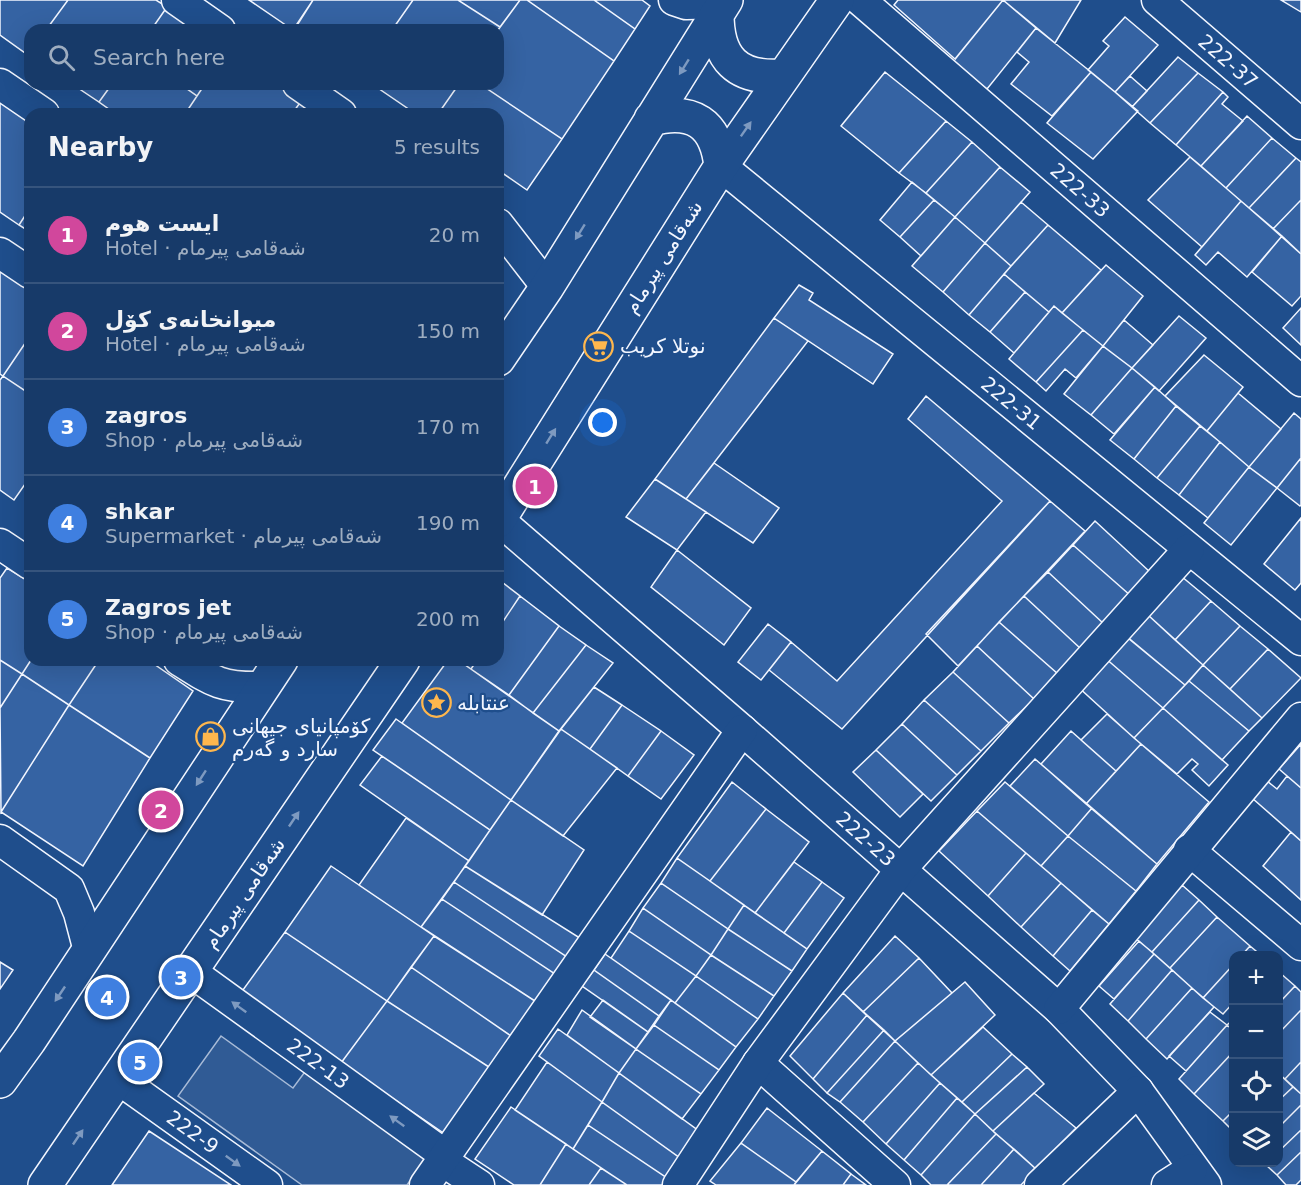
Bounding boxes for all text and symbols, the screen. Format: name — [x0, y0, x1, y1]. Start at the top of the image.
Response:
search box — [24, 24, 504, 90]
street label: 222-37 — [1194, 29, 1263, 94]
icon: search — [45, 41, 78, 74]
text: Search here — [93, 45, 225, 70]
one-way arrow — [678, 59, 689, 75]
one-way arrow — [740, 122, 752, 138]
text: Nearby — [48, 132, 153, 162]
text: 5 results — [394, 135, 480, 159]
street label: 222-33 — [1046, 158, 1115, 222]
street label: شەقامی پیرمام — [619, 196, 708, 318]
text: ايست هوم — [105, 211, 219, 236]
text: 1 — [61, 223, 74, 247]
text: 20 m — [429, 223, 480, 247]
one-way arrow — [575, 224, 586, 241]
text: Hotel · شەقامی پیرمام — [105, 236, 306, 260]
text: میوانخانەی کۆل — [105, 307, 276, 332]
text: 2 — [61, 319, 74, 343]
text: 150 m — [416, 319, 480, 343]
supermarket icon: نوتلا كريب — [583, 330, 615, 362]
text: Hotel · شەقامی پیرمام — [105, 332, 306, 356]
place label: نوتلا كريب — [620, 334, 706, 358]
street label: 222-31 — [976, 372, 1046, 435]
text: zagros — [105, 403, 187, 428]
your location — [588, 408, 617, 437]
text: 3 — [61, 415, 74, 439]
text: 170 m — [416, 415, 480, 439]
text: Shop · شەقامی پیرمام — [105, 428, 303, 452]
one-way arrow — [545, 428, 556, 444]
pin: 1 — [516, 464, 554, 508]
text: shkar — [105, 499, 174, 524]
text: 4 — [61, 511, 74, 535]
text: 190 m — [416, 511, 480, 535]
text: Supermarket · شەقامی پیرمام — [105, 524, 382, 548]
text: Zagros jet — [105, 595, 231, 620]
text: 5 — [61, 607, 74, 631]
text: 200 m — [416, 607, 480, 631]
text: Shop · شەقامی پیرمام — [105, 620, 303, 644]
place icon: عنتابله — [420, 687, 452, 719]
place label: عنتابله — [457, 691, 510, 715]
place label: کۆمپانیای جیهانی سارد و گەرم — [232, 714, 371, 761]
shop icon: کۆمپانیای جیهانی سارد و گەرم — [195, 721, 227, 753]
one-way arrow — [196, 770, 207, 786]
pin: 2 — [142, 788, 180, 832]
street label: 222-23 — [831, 806, 900, 871]
one-way arrow — [288, 812, 300, 828]
street label: شەقامی پیرمام — [198, 833, 291, 954]
map controls — [1229, 951, 1283, 1167]
button: + — [1229, 951, 1283, 1005]
pin: 3 — [162, 954, 201, 1000]
pin: 4 — [88, 974, 126, 1020]
one-way arrow — [55, 986, 66, 1003]
one-way arrow — [231, 1001, 247, 1013]
button: − — [1229, 1005, 1283, 1059]
street label: 222-13 — [282, 1033, 354, 1094]
pin: 5 — [120, 1040, 160, 1084]
button: locate — [1229, 1059, 1283, 1113]
street label: 222-9 — [162, 1105, 223, 1159]
button: layers — [1229, 1113, 1283, 1167]
one-way arrow — [390, 1115, 405, 1127]
one-way arrow — [72, 1129, 84, 1145]
one-way arrow — [225, 1155, 241, 1167]

